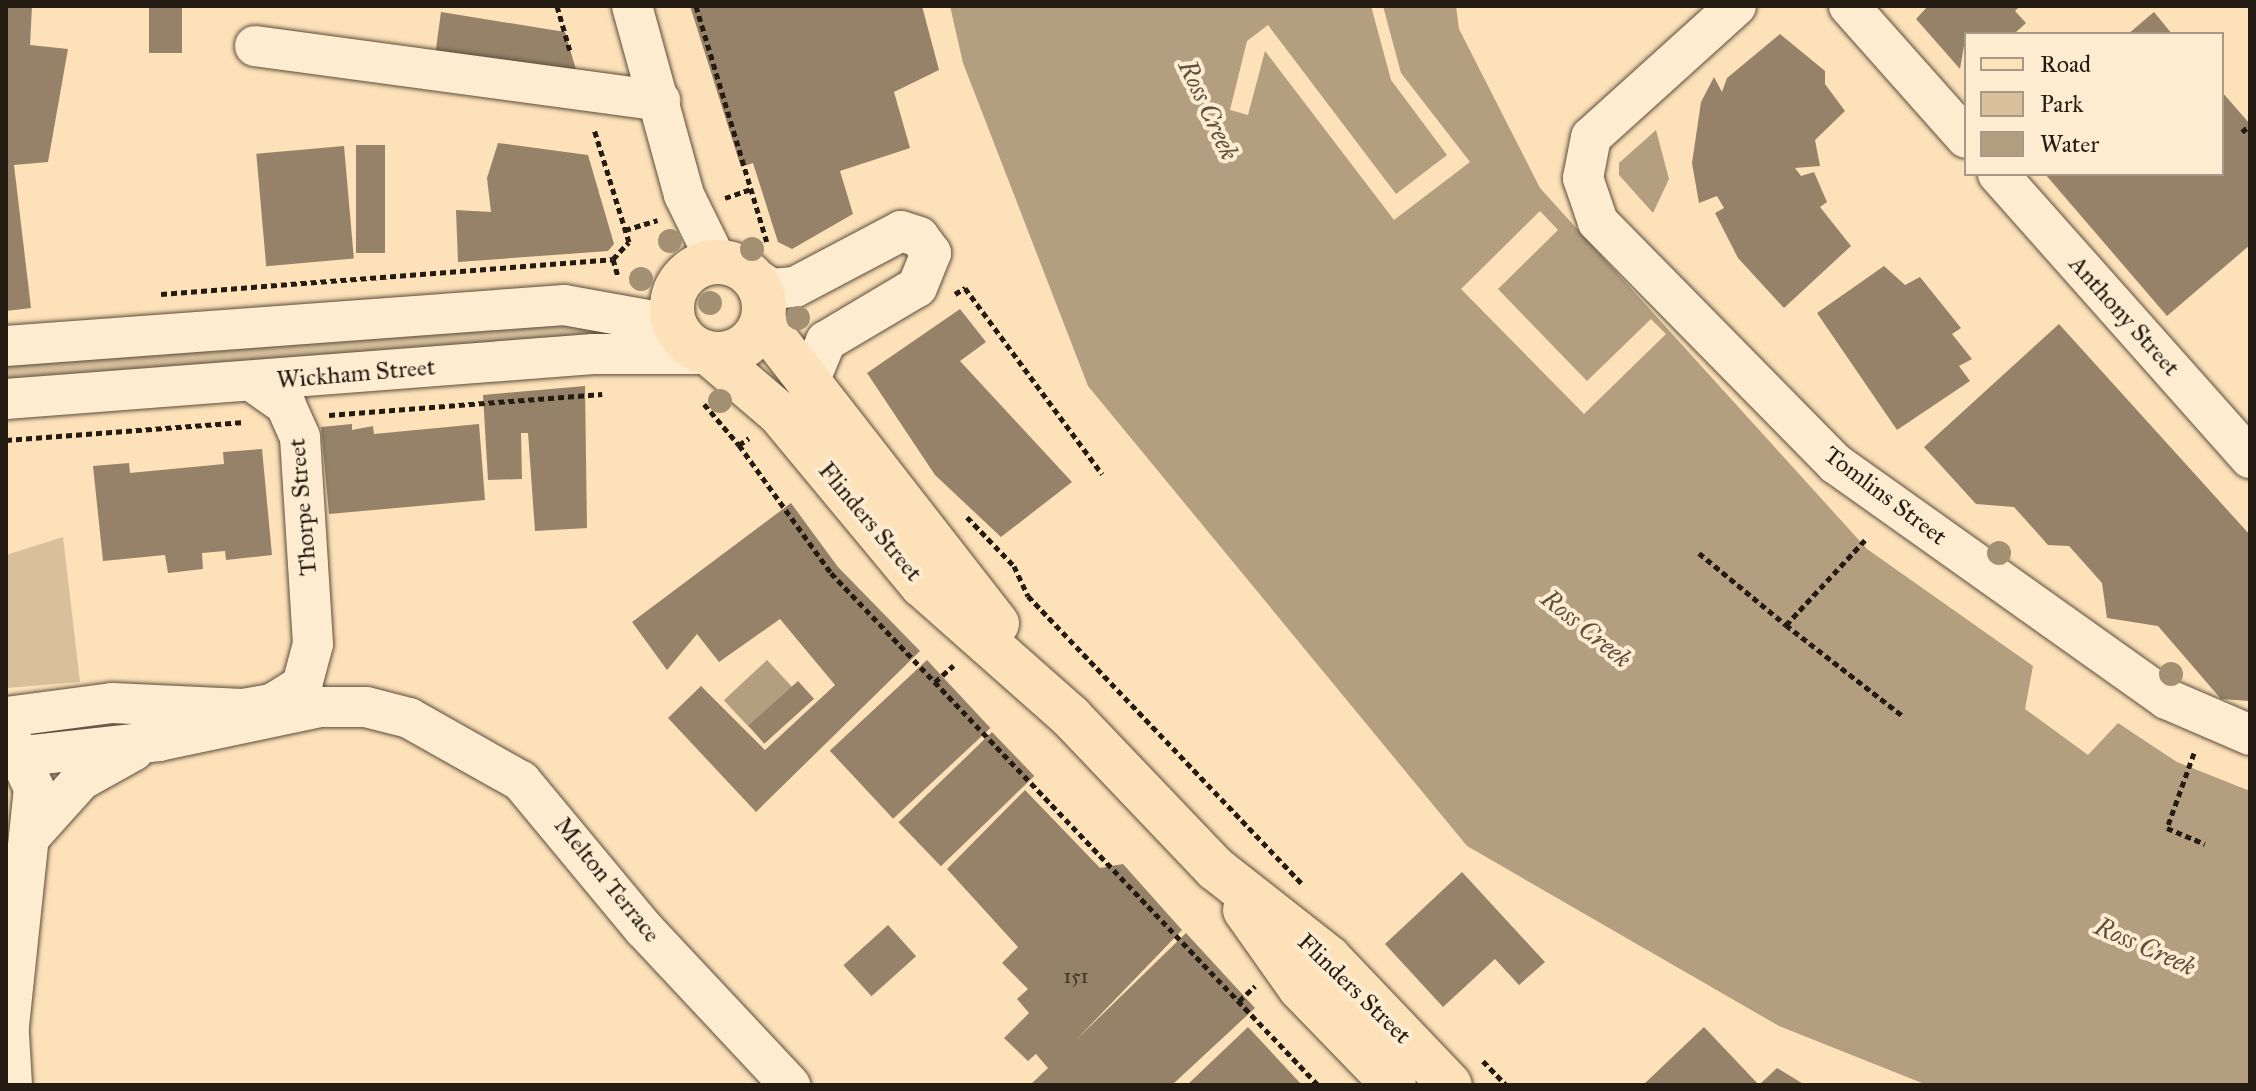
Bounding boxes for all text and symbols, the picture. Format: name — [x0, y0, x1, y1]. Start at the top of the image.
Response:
legend — [1964, 32, 2224, 176]
text: Road — [2040, 49, 2091, 79]
water label: Ross Creek — [1171, 55, 1245, 165]
text: Park — [2040, 89, 2083, 119]
text: Water — [2040, 129, 2099, 159]
street label: Anthony Street — [2063, 250, 2185, 382]
street label: Wickham Street — [276, 353, 436, 395]
street label: Thorpe Street — [283, 437, 323, 577]
street label: Tomlins Street — [1818, 440, 1952, 552]
street label: Flinders Street — [812, 457, 928, 587]
water label: Ross Creek — [1535, 583, 1637, 675]
street label: Melton Terrace — [548, 812, 666, 948]
water label: Ross Creek — [2090, 911, 2200, 983]
street label: Flinders Street — [1291, 928, 1417, 1050]
house number: 151 — [1064, 964, 1088, 988]

